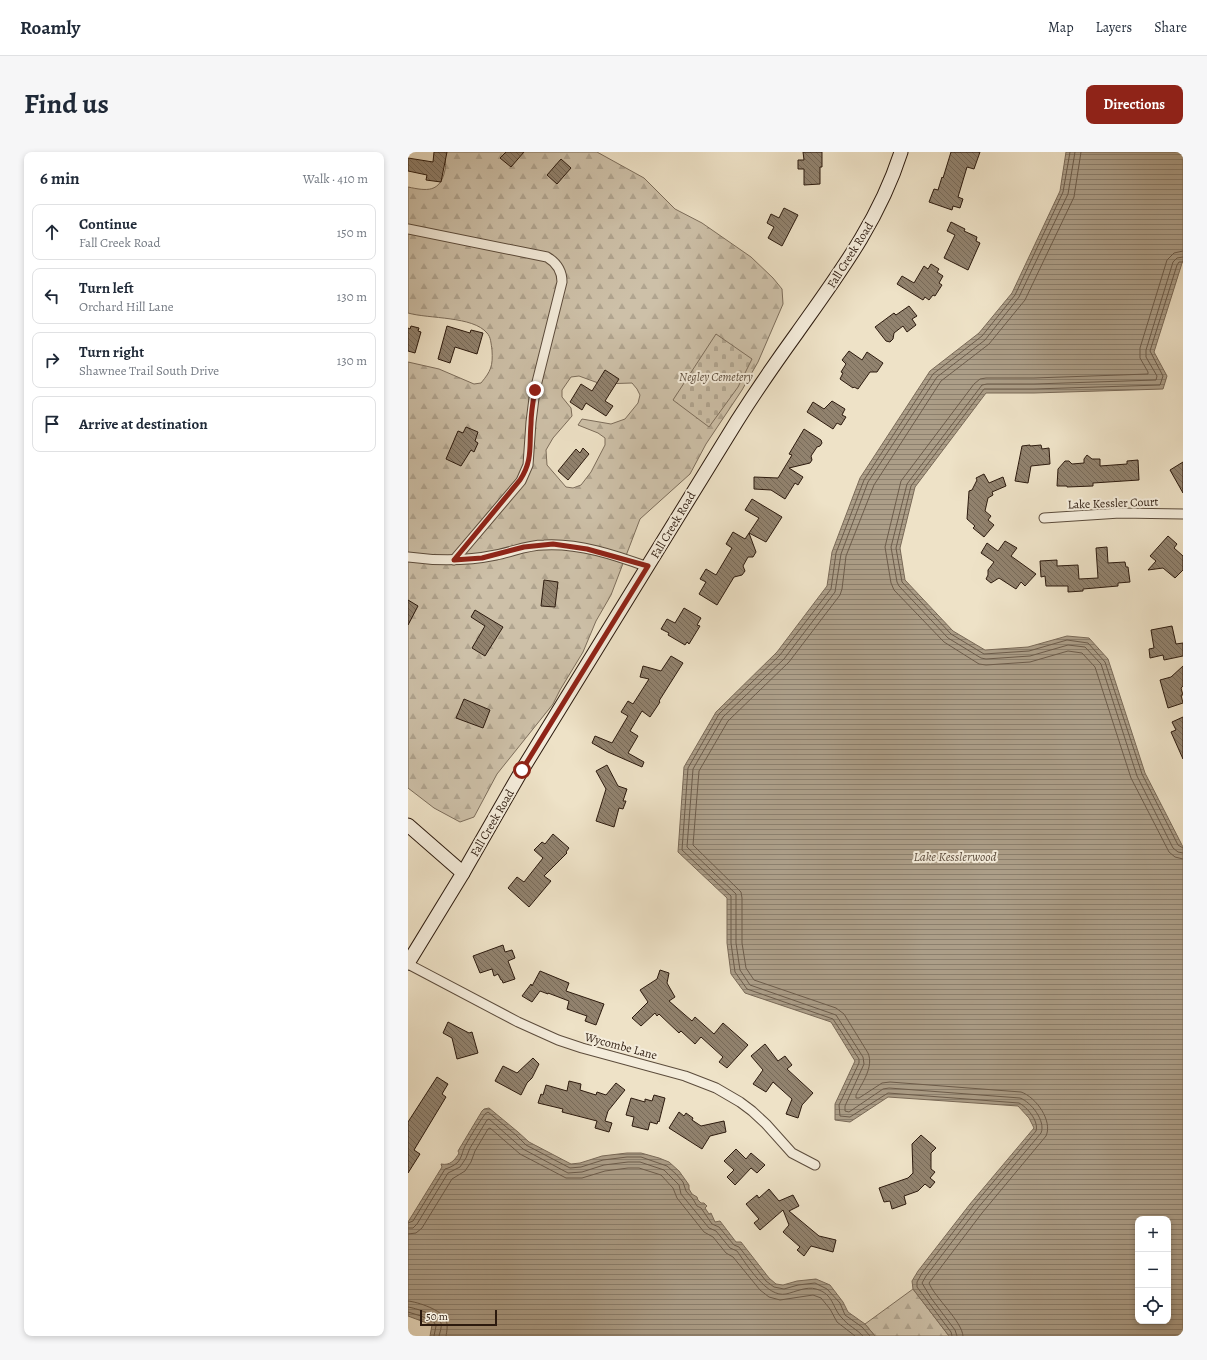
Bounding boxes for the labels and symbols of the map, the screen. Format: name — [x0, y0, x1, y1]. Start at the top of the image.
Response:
street label: Fall Creek Road — [823, 218, 877, 291]
park label: Negley Cemetery — [679, 369, 754, 385]
route end — [526, 381, 544, 399]
street label: Fall Creek Road — [647, 488, 700, 561]
street label: Lake Kessler Court — [1067, 493, 1159, 513]
route start — [513, 761, 531, 779]
street label: Fall Creek Road — [466, 786, 518, 860]
water label: Lake Kesslerwood — [914, 848, 996, 865]
street label: Wycombe Lane — [582, 1028, 659, 1063]
scale bar — [420, 1308, 497, 1327]

